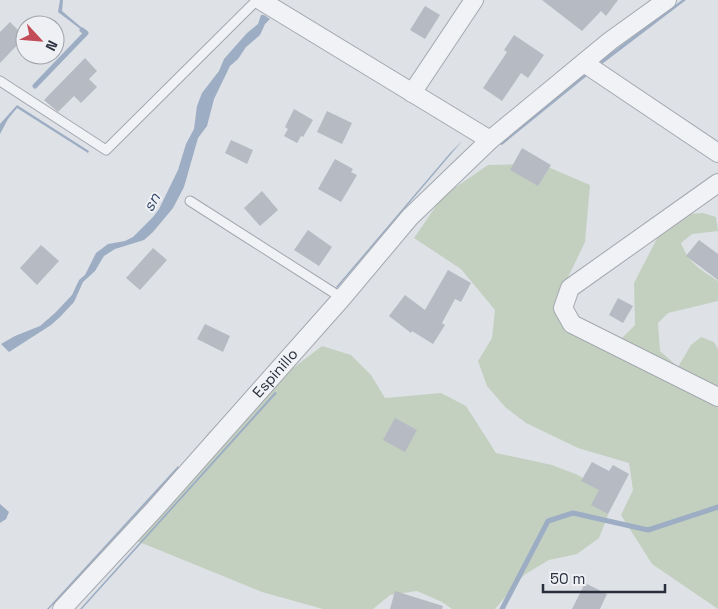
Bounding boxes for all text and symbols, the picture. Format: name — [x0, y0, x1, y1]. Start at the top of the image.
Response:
north arrow — [15, 15, 65, 65]
text: N — [42, 38, 62, 54]
water label: sn — [138, 188, 166, 215]
street label: Espinillo — [248, 344, 302, 401]
scale bar — [543, 562, 666, 594]
text: 50 m — [550, 569, 585, 588]

